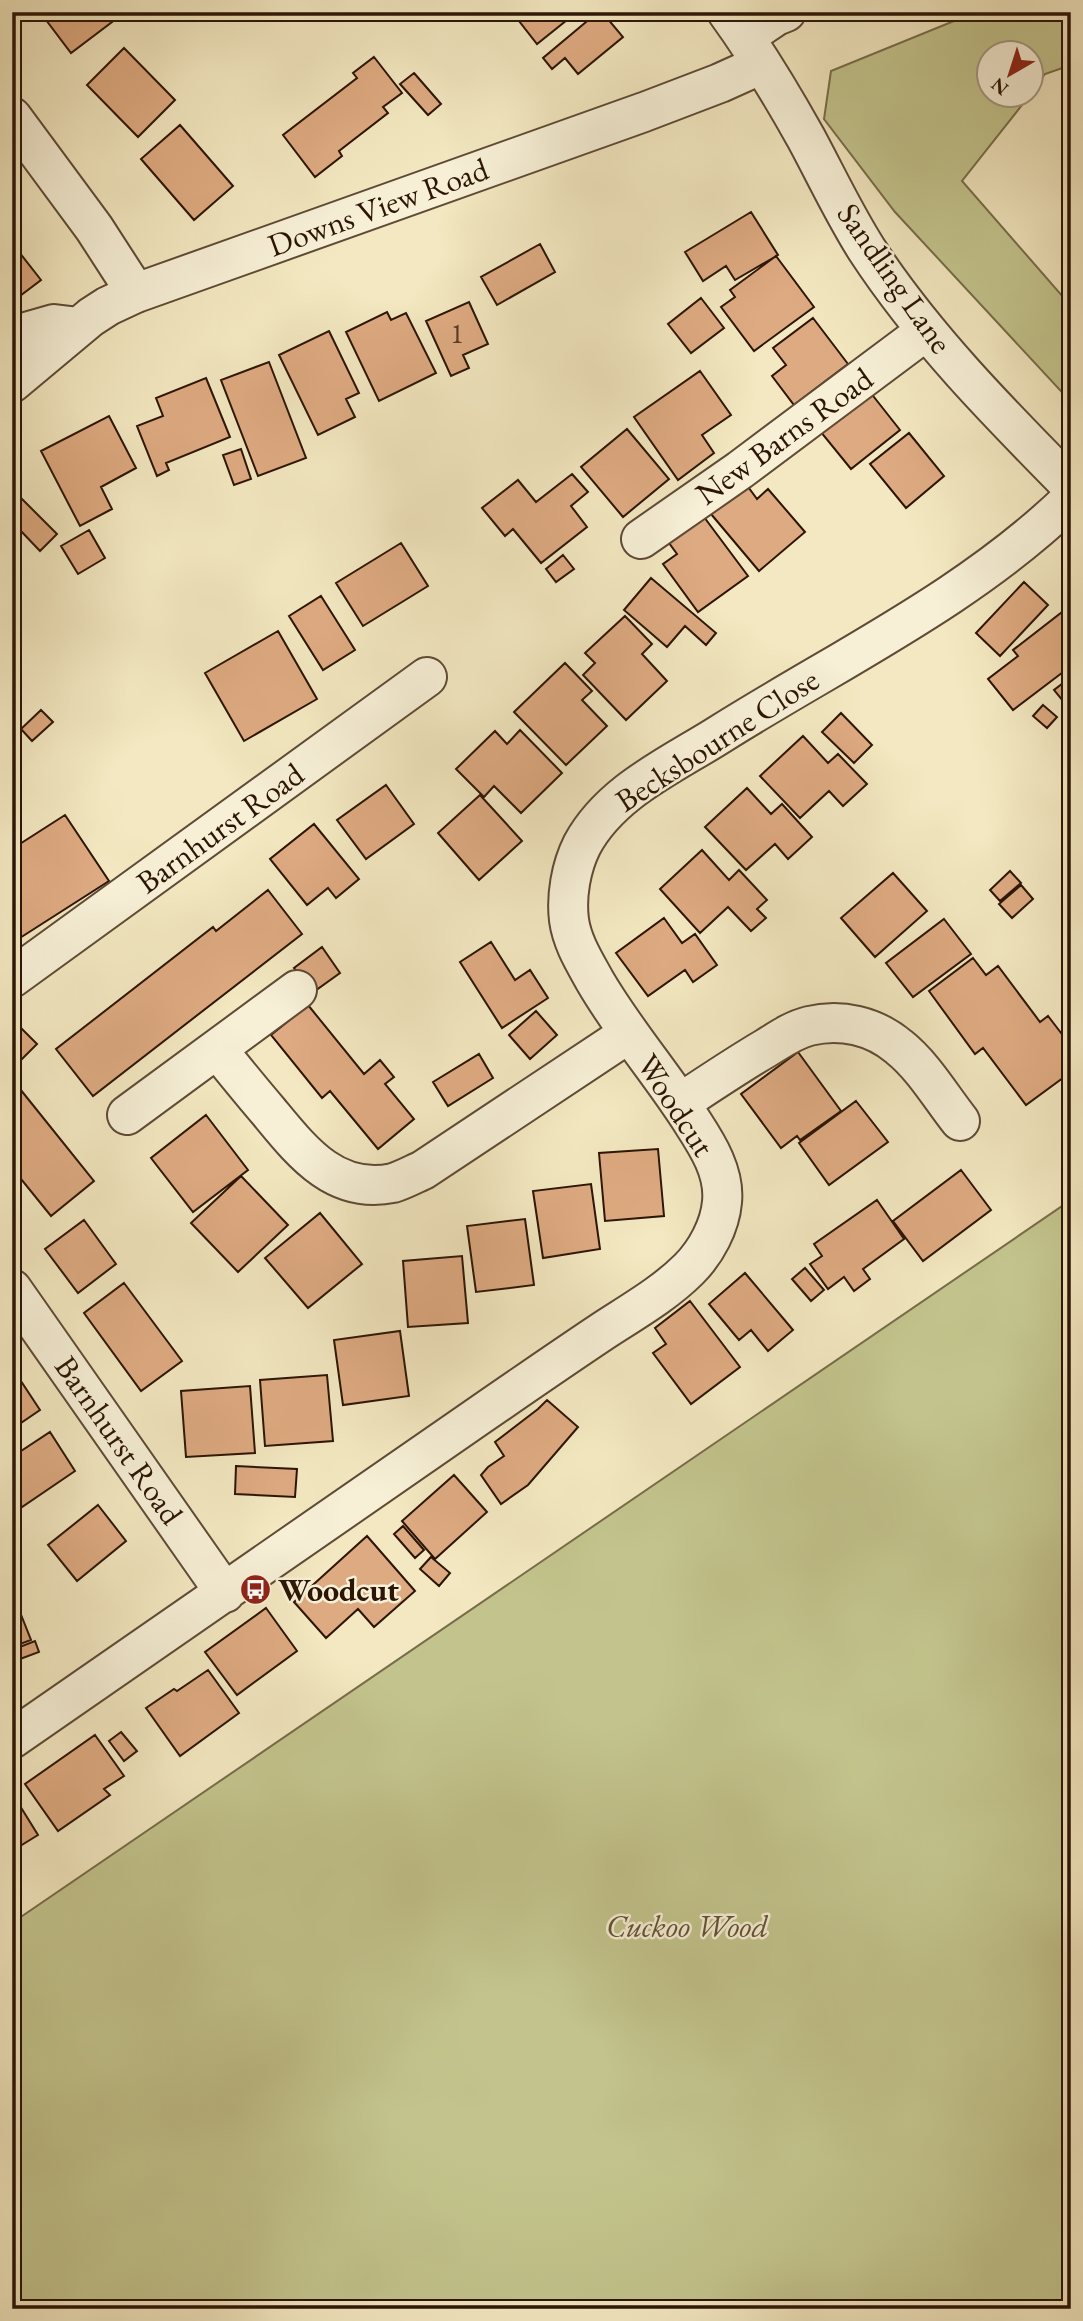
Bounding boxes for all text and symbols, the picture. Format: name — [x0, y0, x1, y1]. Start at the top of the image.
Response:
north arrow — [974, 38, 1044, 108]
text: N — [985, 72, 1013, 101]
street label: Downs View Road — [262, 147, 495, 266]
street label: Sandling Lane — [828, 195, 962, 361]
house number: 1 — [450, 315, 464, 351]
street label: New Barns Road — [687, 357, 882, 514]
street label: Becksbourne Close — [607, 659, 827, 821]
street label: Barnhurst Road — [128, 753, 313, 903]
street label: Woodcut — [627, 1046, 725, 1164]
street label: Barnhurst Road — [45, 1347, 193, 1533]
place label: Woodcut — [278, 1569, 399, 1611]
bus stop icon: Woodcut — [238, 1573, 272, 1607]
park label: Cuckoo Wood — [606, 1905, 768, 1947]

